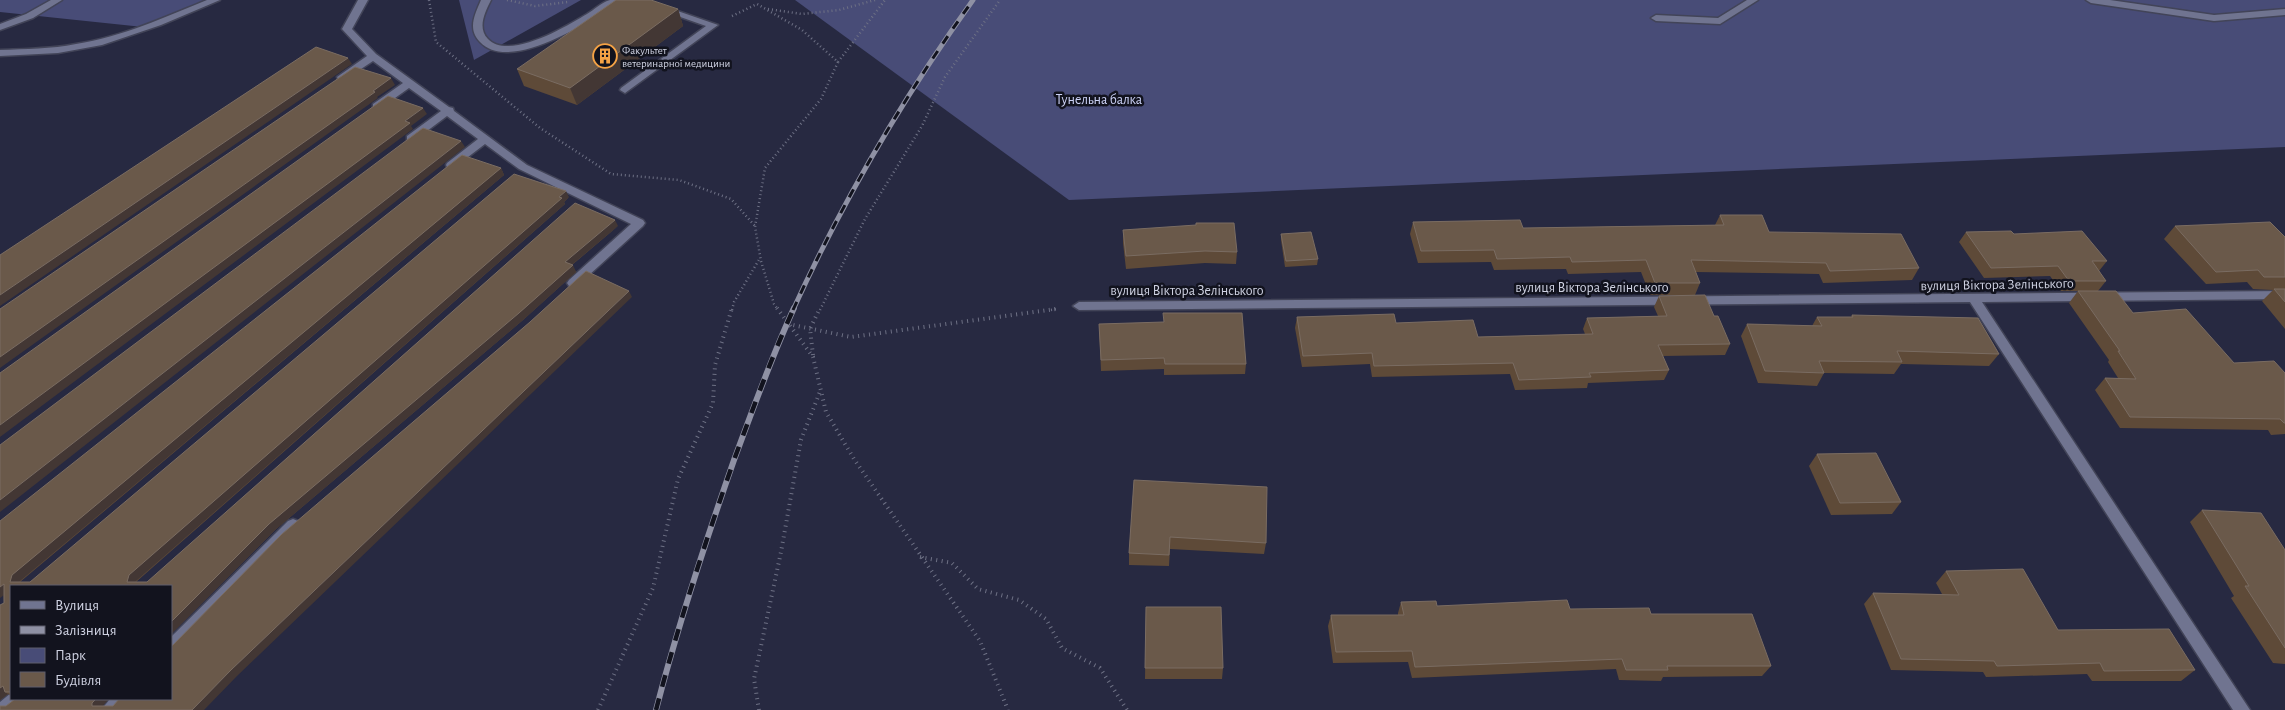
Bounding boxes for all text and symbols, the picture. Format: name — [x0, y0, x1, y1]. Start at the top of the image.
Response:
building icon: Факультет ветеринарної медицини — [592, 43, 618, 69]
place label: Факультет ветеринарної медицини — [622, 45, 730, 69]
park label: Тунельна балка — [1056, 93, 1143, 107]
street label: вулиця Віктора Зелінського — [1920, 277, 2074, 293]
street label: вулиця Віктора Зелінського — [1515, 281, 1669, 295]
street label: вулиця Віктора Зелінського — [1110, 284, 1264, 298]
legend — [10, 585, 172, 700]
text: Вулиця — [55, 598, 99, 613]
text: Залізниця — [55, 623, 116, 638]
text: Парк — [55, 648, 86, 663]
text: Будівля — [55, 673, 101, 688]

